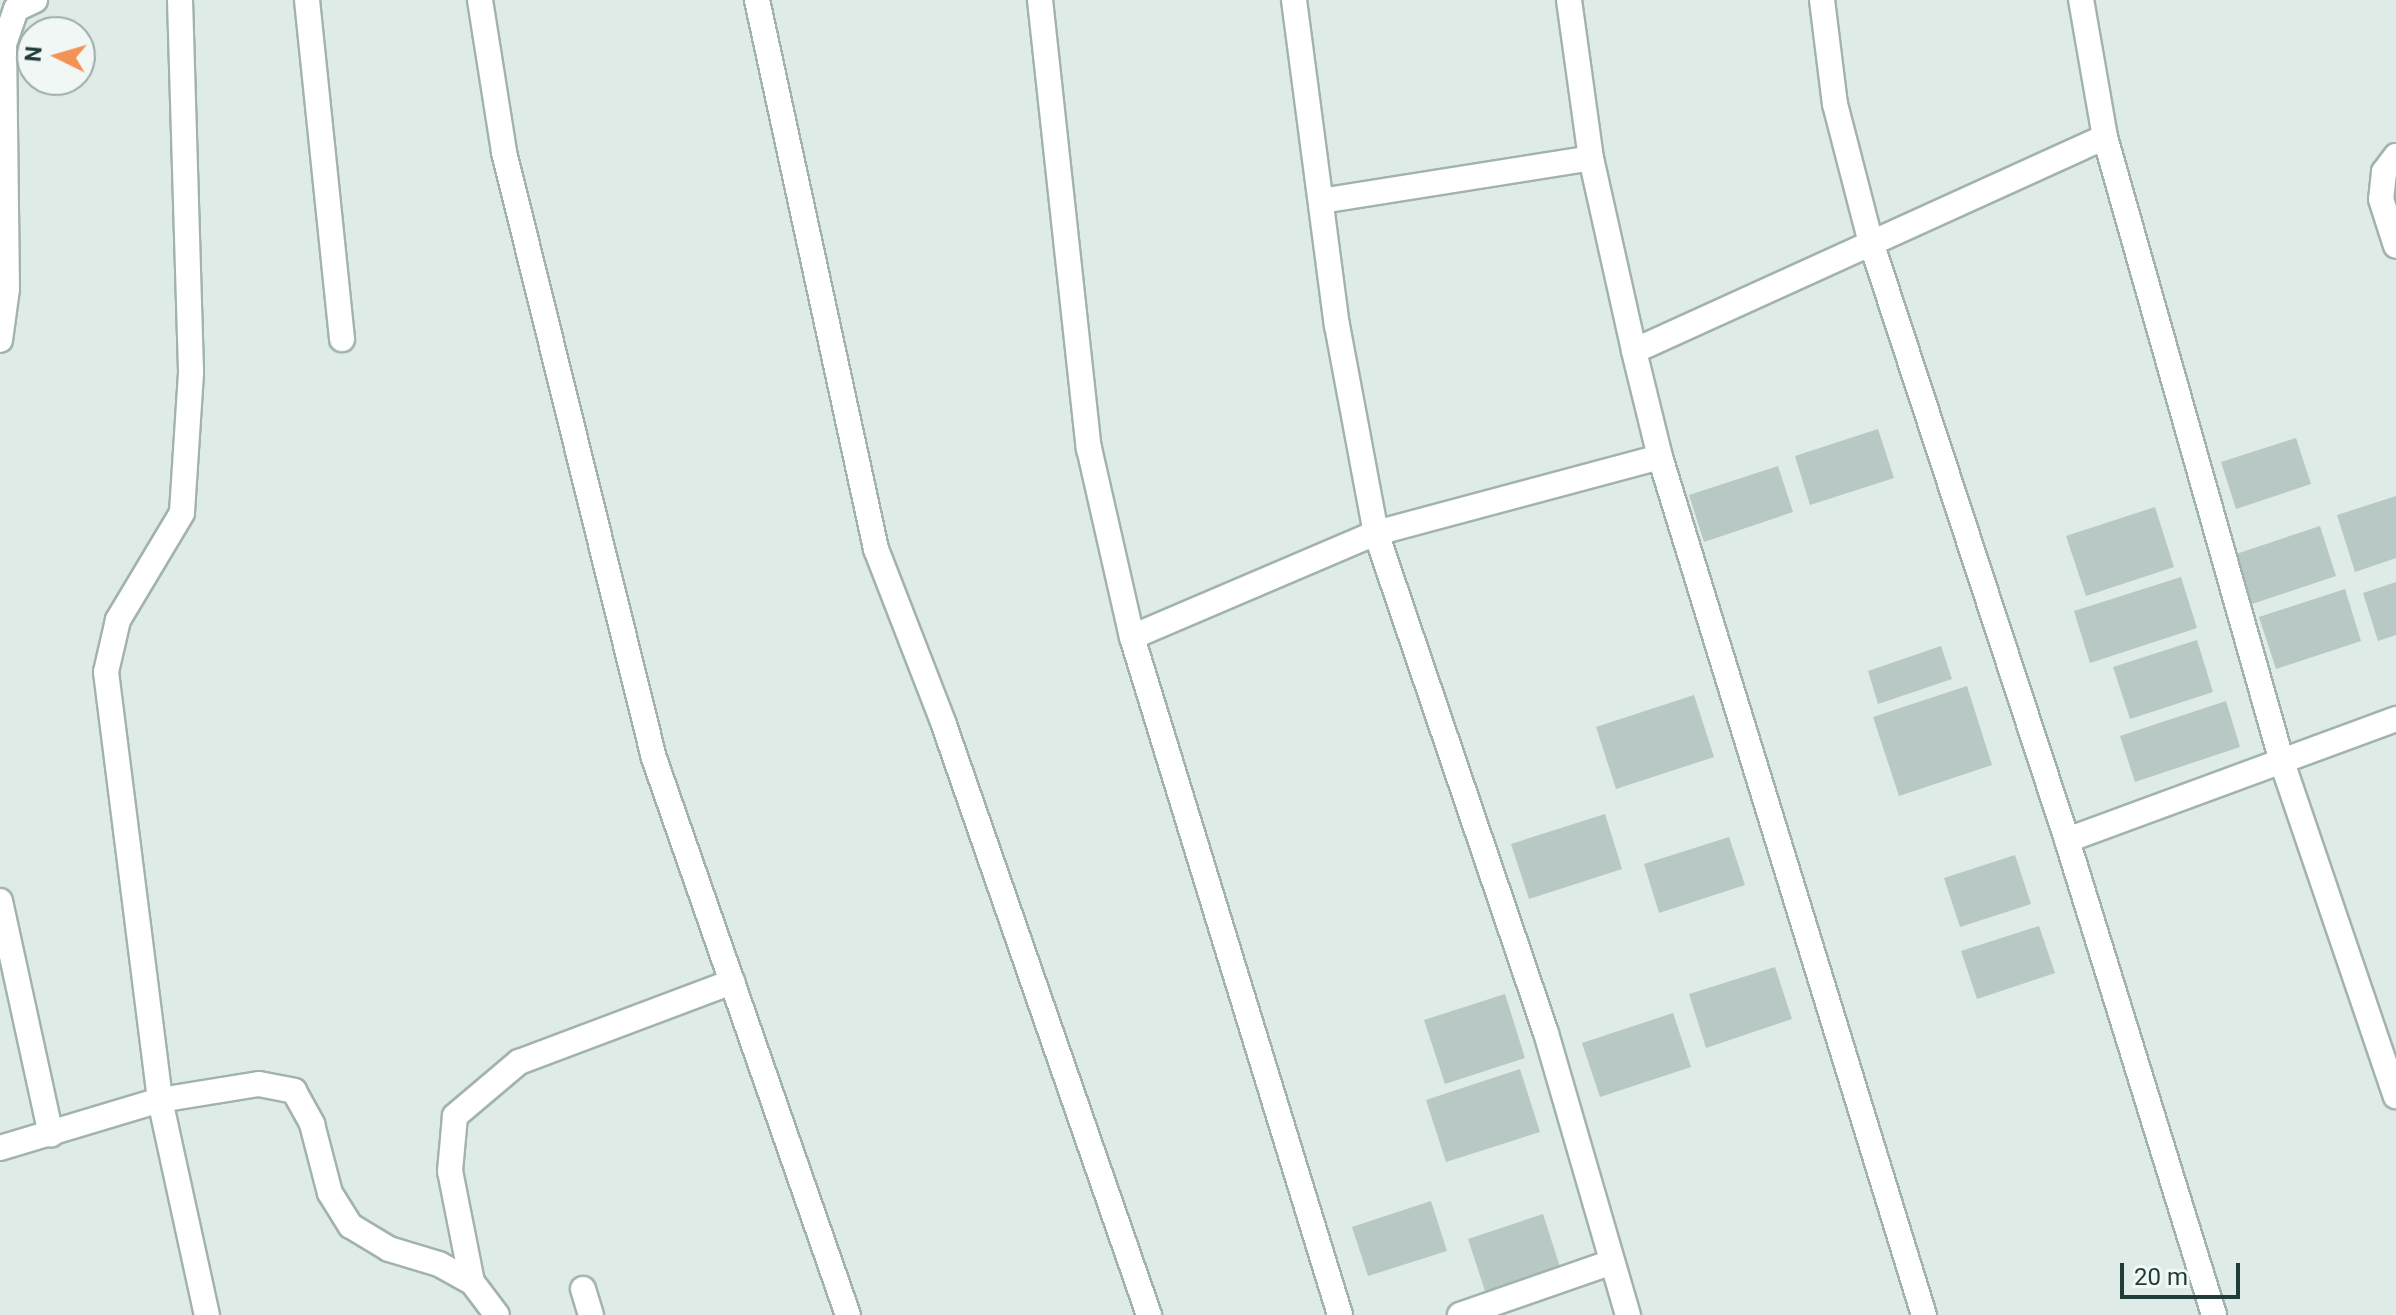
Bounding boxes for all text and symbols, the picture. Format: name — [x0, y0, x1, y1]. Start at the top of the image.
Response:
north arrow — [16, 16, 96, 96]
text: N — [20, 45, 47, 63]
scale bar — [2124, 1247, 2244, 1297]
text: 20 m — [2134, 1263, 2188, 1291]

